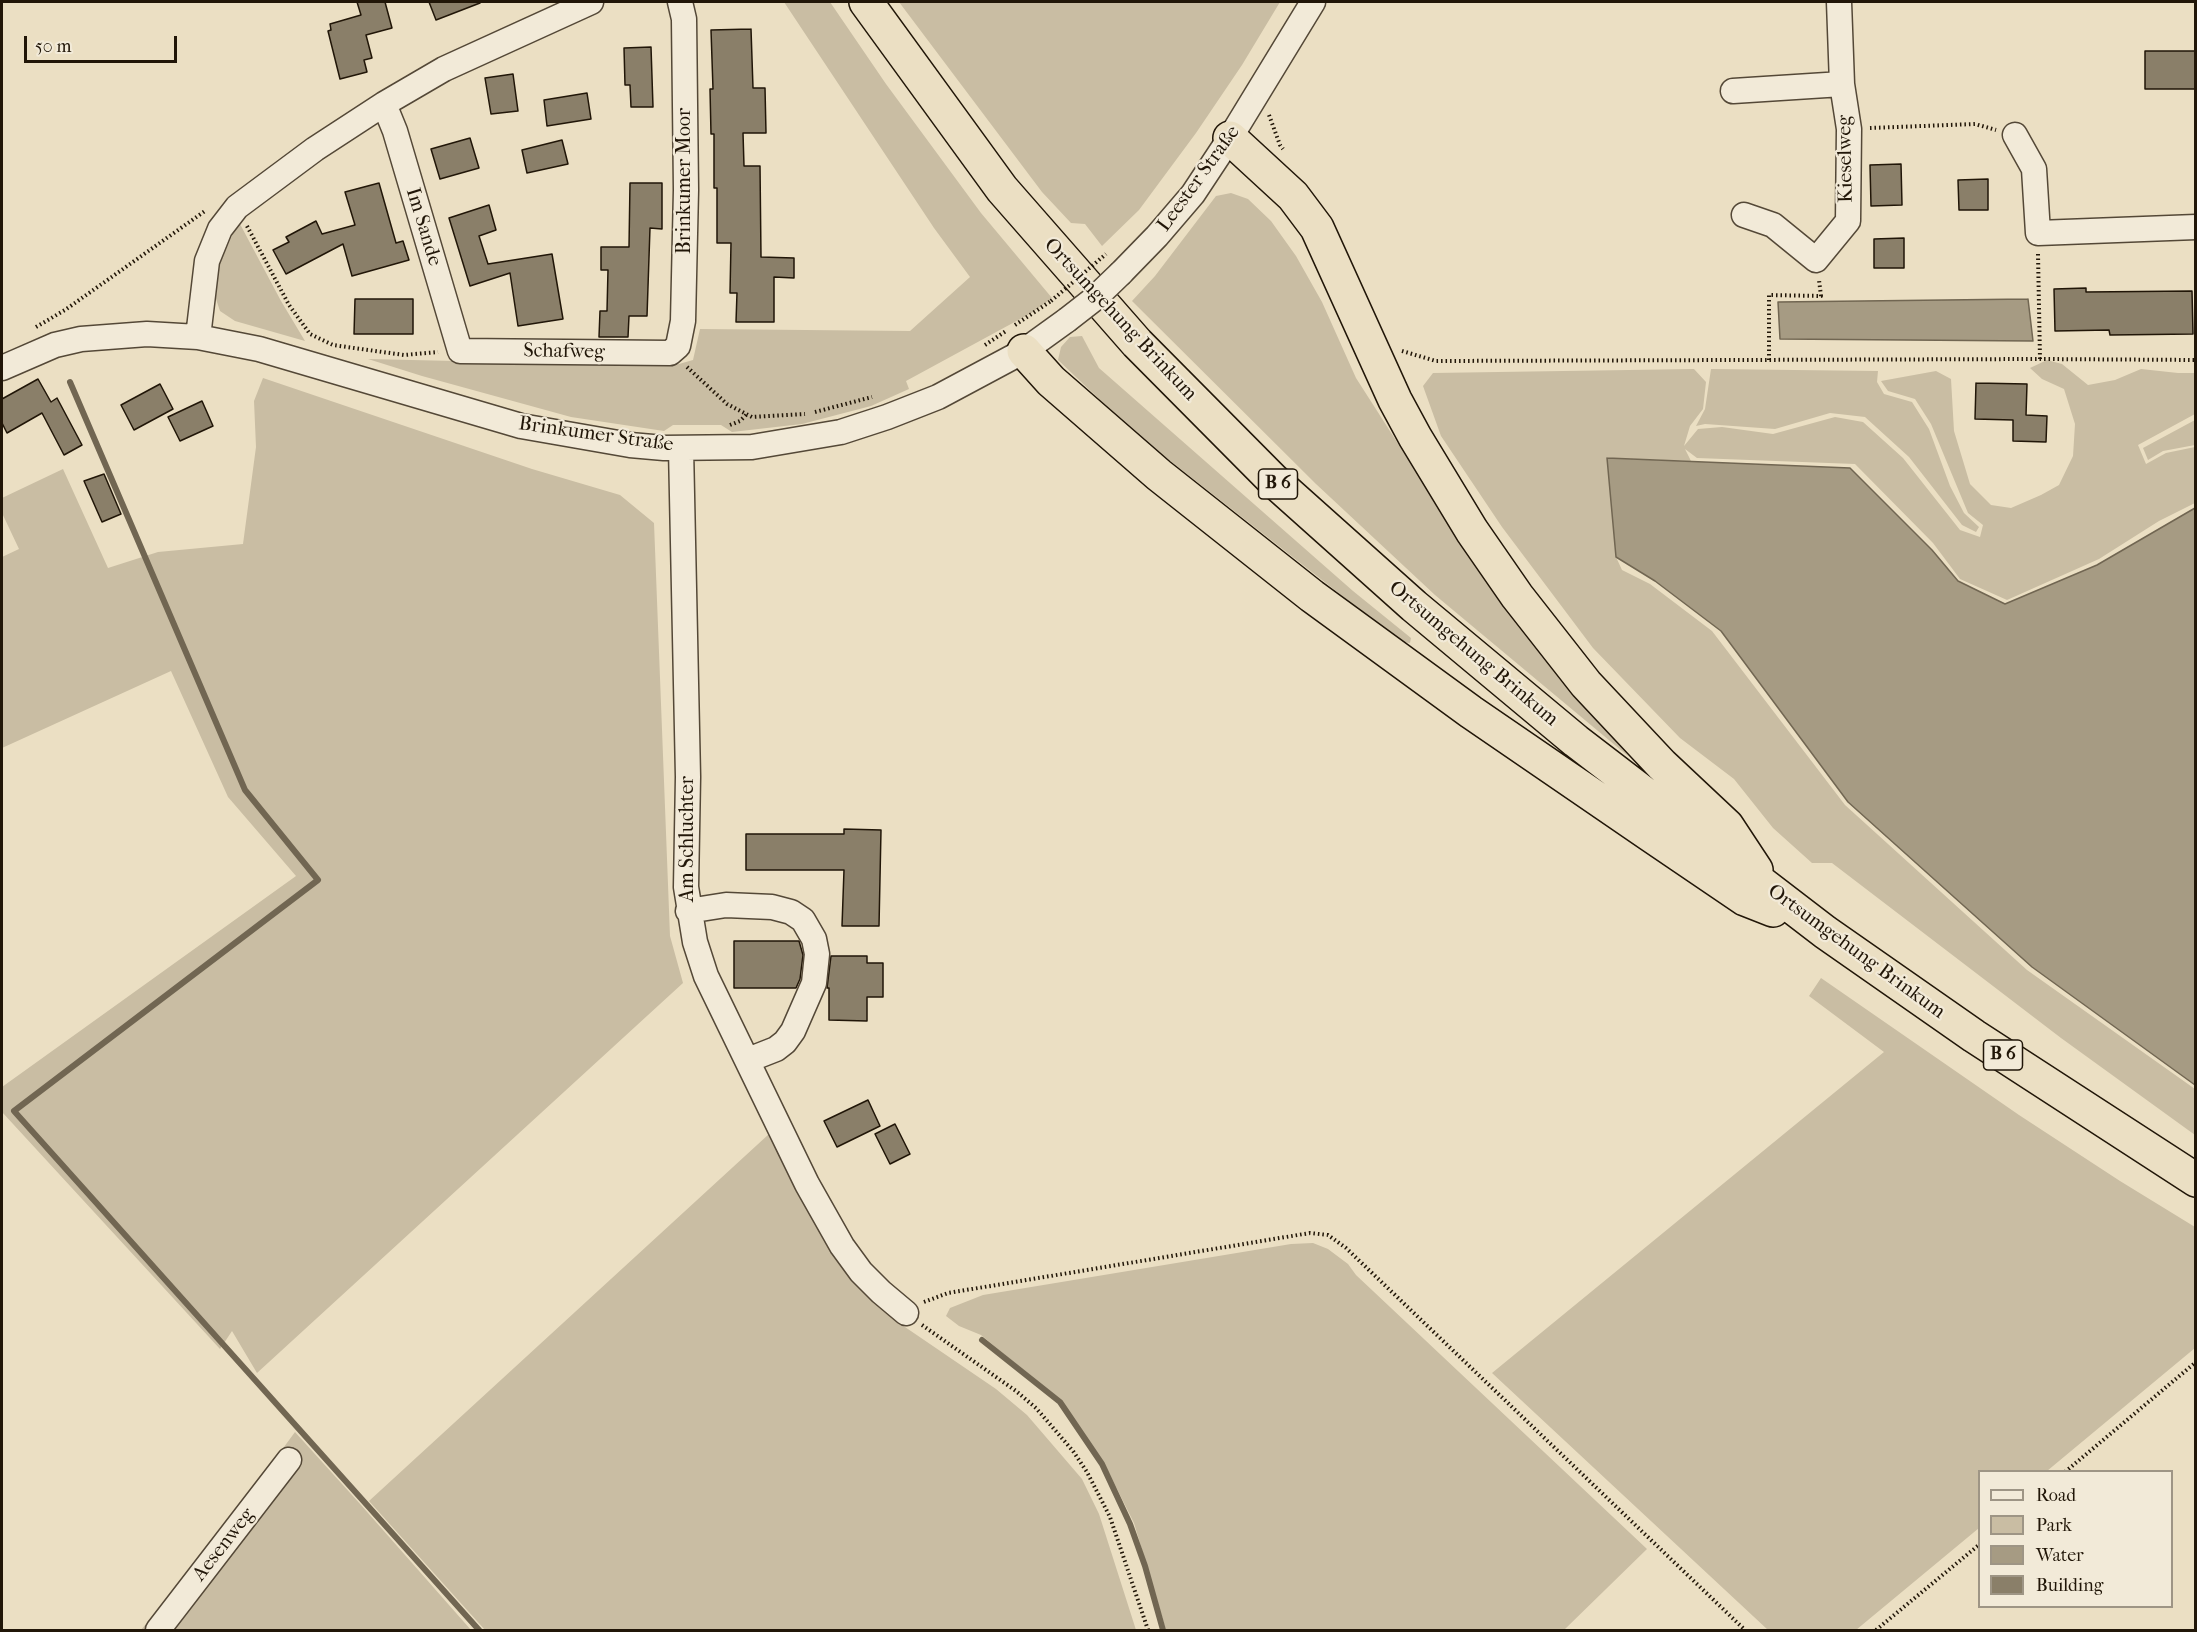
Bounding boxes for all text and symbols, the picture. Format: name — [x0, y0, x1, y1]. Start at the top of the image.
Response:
scale bar — [27, 24, 180, 62]
text: 50 m — [35, 36, 71, 57]
street label: Brinkumer Moor — [673, 108, 697, 254]
street label: Kieselweg — [1833, 115, 1859, 203]
street label: Leester Straße — [1152, 121, 1246, 237]
street label: Im Sande — [400, 185, 446, 269]
street label: Ortsumgehung Brinkum — [1038, 234, 1202, 406]
street label: Schafweg — [523, 339, 605, 365]
street label: Brinkumer Straße — [517, 412, 675, 458]
road number: B 6 — [1258, 469, 1298, 499]
street label: Ortsumgehung Brinkum — [1383, 576, 1563, 732]
street label: Am Schluchter — [676, 776, 700, 902]
street label: Ortsumgehung Brinkum — [1763, 880, 1949, 1024]
road number: B 6 — [1984, 1040, 2022, 1070]
legend — [1978, 1470, 2173, 1608]
text: Road — [2036, 1485, 2076, 1506]
street label: Aesenweg — [188, 1504, 260, 1586]
text: Park — [2036, 1515, 2072, 1536]
text: Water — [2036, 1545, 2084, 1566]
text: Building — [2036, 1575, 2103, 1596]

